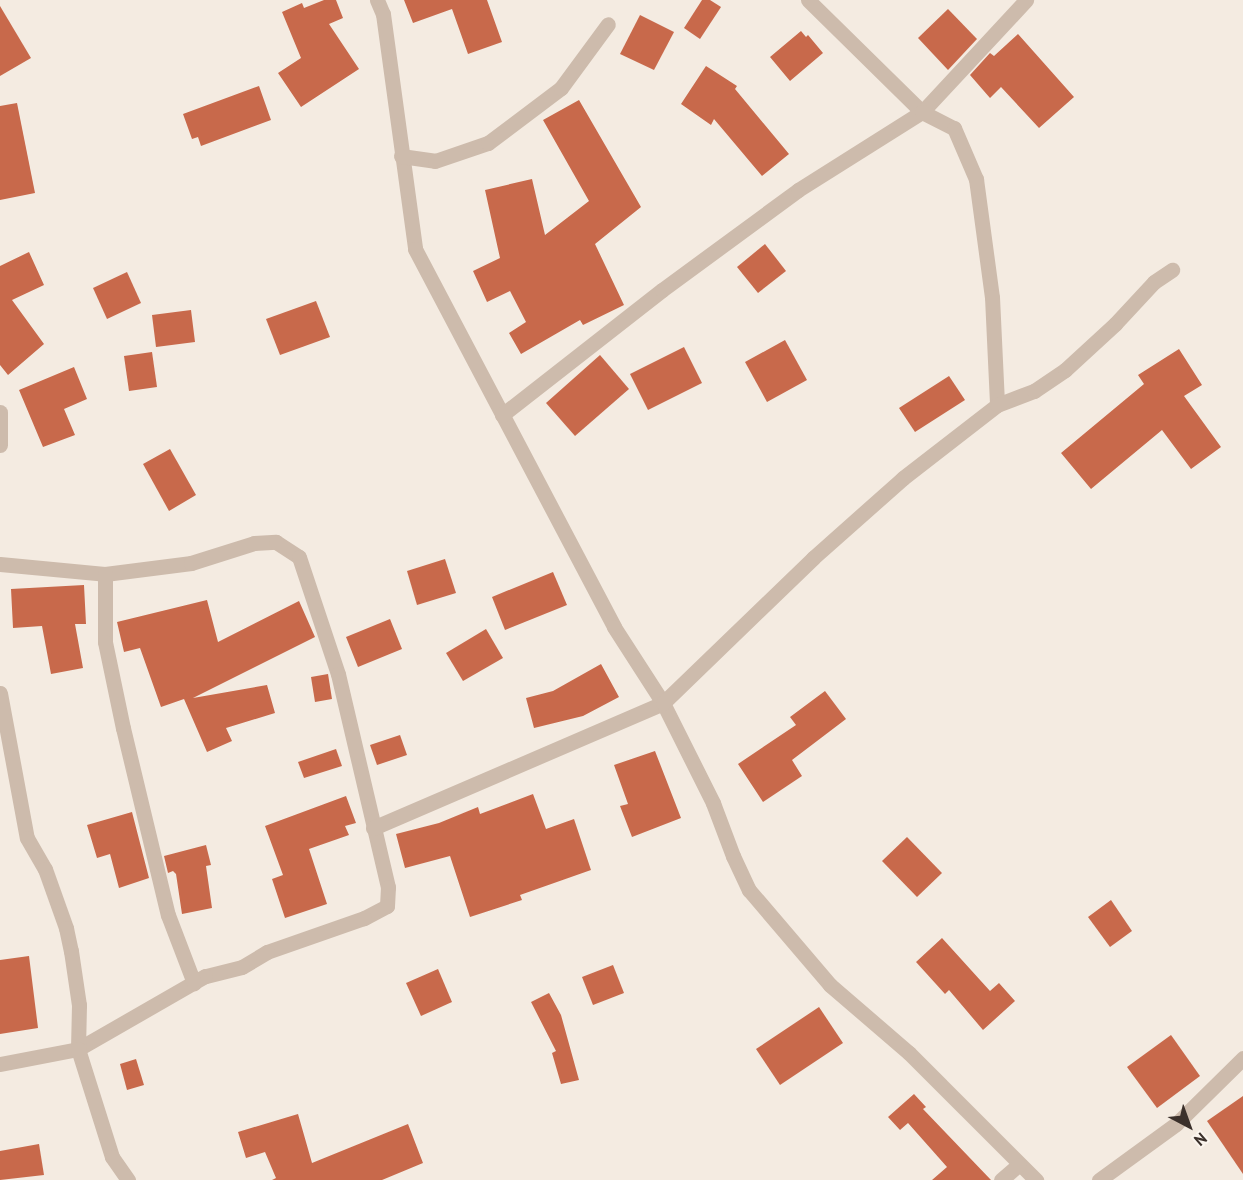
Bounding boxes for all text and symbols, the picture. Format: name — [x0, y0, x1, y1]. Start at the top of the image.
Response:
north arrow — [1159, 1096, 1219, 1156]
text: N — [1190, 1129, 1211, 1151]

